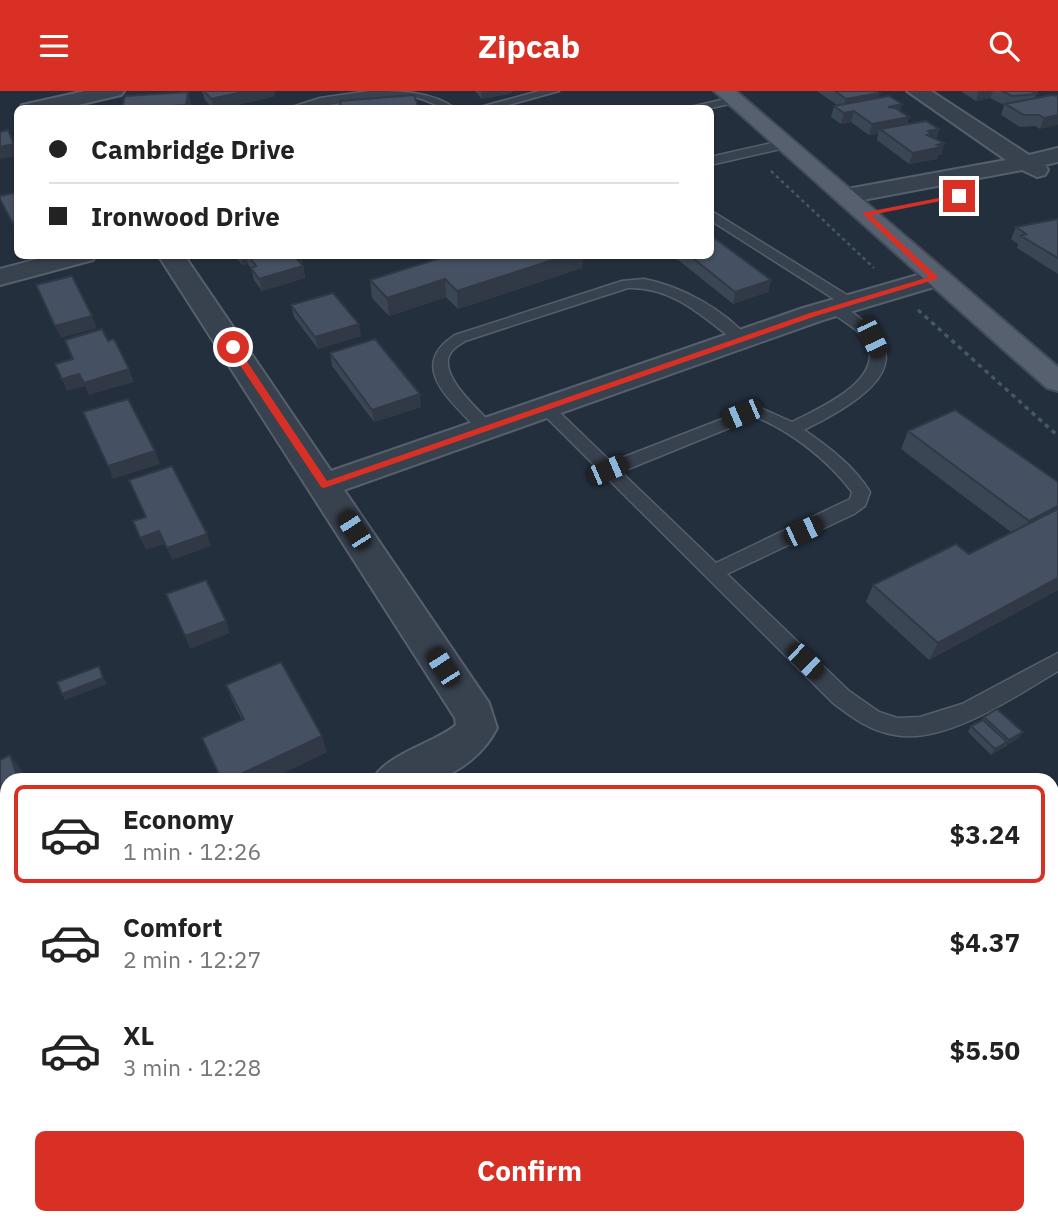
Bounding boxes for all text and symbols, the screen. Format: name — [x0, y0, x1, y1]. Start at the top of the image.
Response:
text: Zipcab — [478, 25, 580, 67]
icon: menu — [35, 27, 73, 65]
icon: search — [985, 27, 1023, 65]
text: Cambridge Drive — [91, 132, 295, 166]
route end — [943, 180, 975, 212]
text: Ironwood Drive — [91, 199, 280, 233]
car — [854, 315, 891, 361]
route start — [217, 331, 249, 363]
car — [719, 396, 766, 432]
car — [585, 452, 632, 488]
car — [334, 507, 375, 553]
car — [780, 513, 827, 549]
car — [783, 639, 828, 683]
car — [423, 644, 464, 690]
text: Economy — [123, 802, 234, 836]
icon: car — [39, 803, 102, 866]
text: $3.24 — [950, 817, 1020, 851]
text: 1 min · 12:26 — [123, 836, 261, 866]
text: Comfort — [123, 910, 222, 944]
icon: car — [39, 911, 102, 974]
text: $4.37 — [950, 925, 1020, 959]
text: 2 min · 12:27 — [123, 944, 261, 974]
text: XL — [123, 1018, 154, 1052]
icon: car — [39, 1019, 102, 1082]
text: $5.50 — [950, 1033, 1020, 1067]
text: 3 min · 12:28 — [123, 1052, 261, 1082]
button: Confirm — [35, 1131, 1024, 1211]

